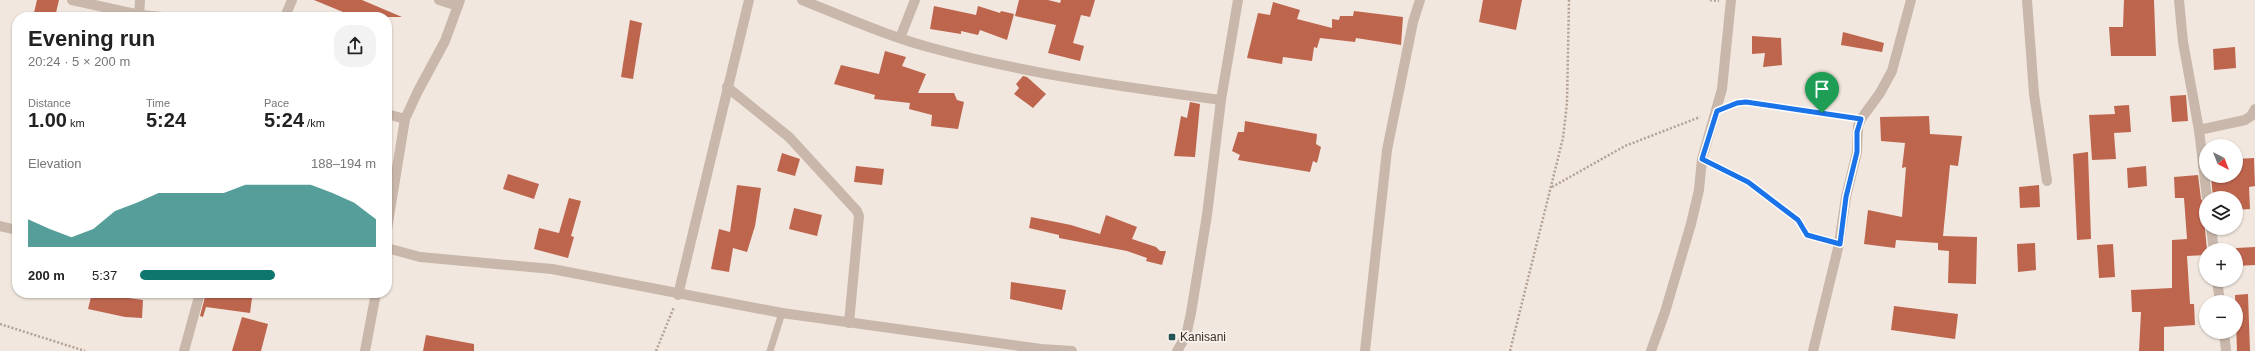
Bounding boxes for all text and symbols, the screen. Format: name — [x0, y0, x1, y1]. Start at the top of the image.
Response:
button: share — [334, 25, 376, 67]
text: Evening run — [28, 26, 155, 51]
text: 20:24 · 5 × 200 m — [28, 54, 130, 69]
pin — [1805, 72, 1839, 113]
icon: arrive — [1811, 78, 1833, 100]
text: Distance — [28, 97, 71, 109]
text: Time — [146, 97, 170, 109]
text: Pace — [264, 97, 289, 109]
text: 1.00 — [28, 109, 67, 131]
text: 5:24 — [146, 109, 186, 131]
text: 5:24 — [264, 109, 304, 131]
text: km — [67, 117, 85, 129]
text: /km — [304, 117, 325, 129]
north arrow — [2199, 139, 2243, 183]
map controls — [2199, 139, 2243, 339]
text: Elevation — [28, 156, 81, 171]
text: 188–194 m — [311, 156, 376, 171]
button: layers — [2199, 191, 2243, 235]
button: + — [2199, 243, 2243, 287]
text: 200 m — [28, 268, 65, 283]
text: 5:37 — [92, 268, 117, 283]
button: − — [2199, 295, 2243, 339]
place label: Kanisani — [1180, 330, 1226, 344]
marker: Kanisani — [1167, 332, 1177, 342]

